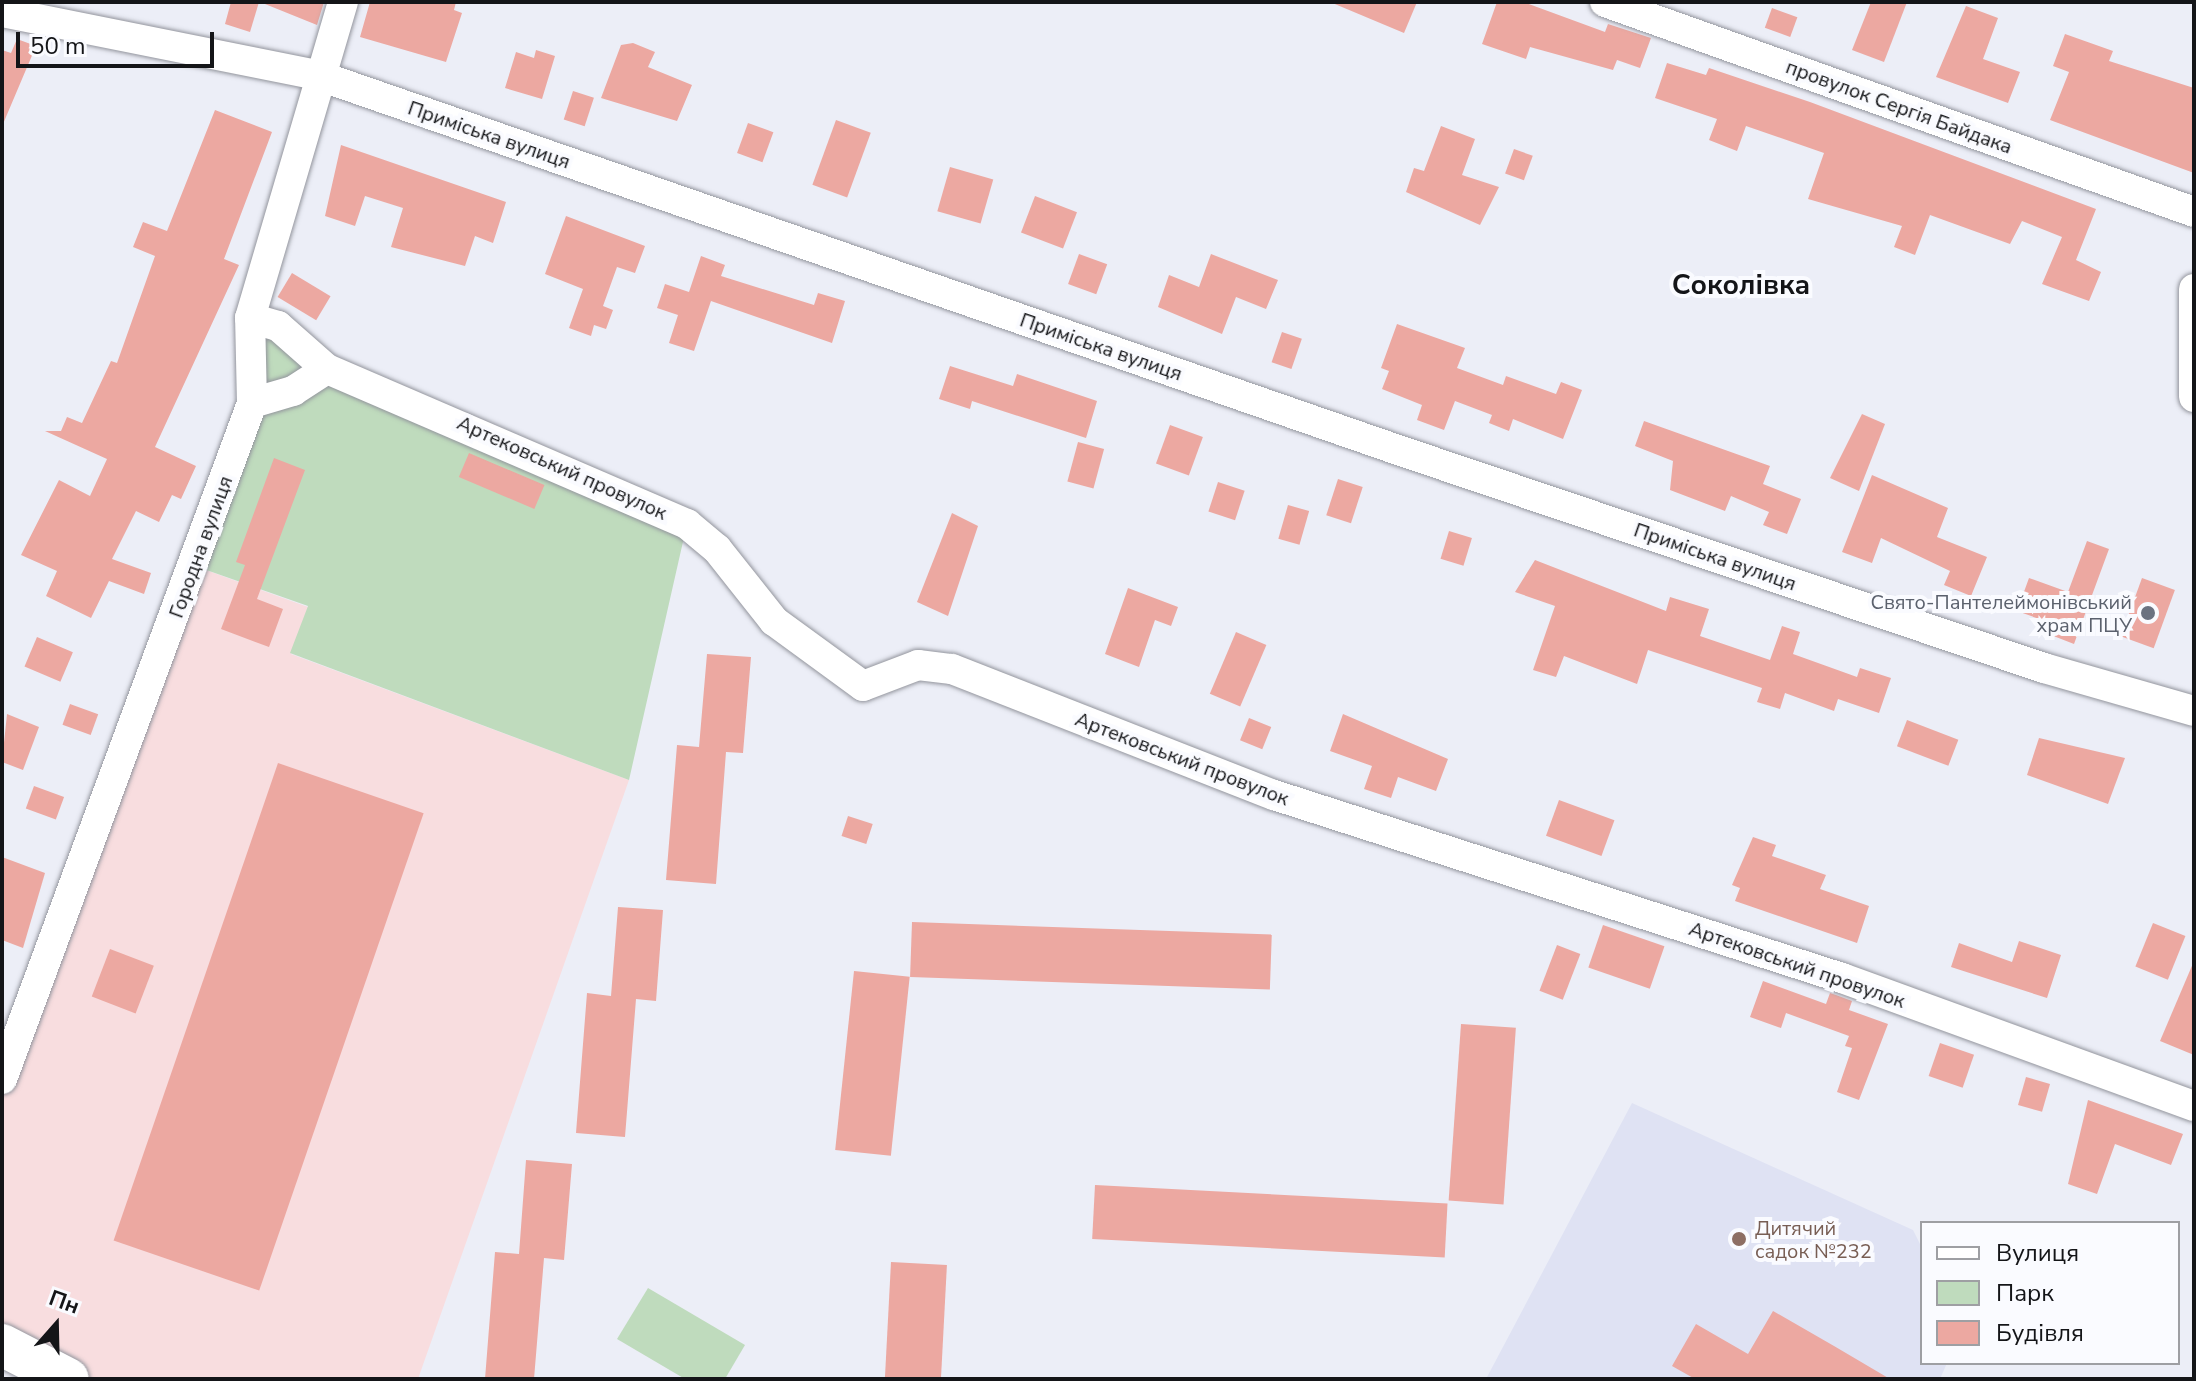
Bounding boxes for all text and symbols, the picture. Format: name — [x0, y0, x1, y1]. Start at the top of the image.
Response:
scale bar — [20, 16, 218, 66]
text: 50 m — [30, 30, 86, 62]
street label: провулок Сергія Байдака — [1783, 55, 2015, 159]
street label: Приміська вулиця — [405, 96, 573, 174]
district label: Соколівка — [1672, 268, 1810, 302]
street label: Приміська вулиця — [1017, 308, 1185, 386]
street label: Артековський провулок — [453, 411, 671, 525]
street label: Городна вулиця — [164, 473, 238, 621]
street label: Приміська вулиця — [1631, 518, 1799, 596]
place label: Свято-Пантелеймонівський храм ПЦУ — [1870, 590, 2132, 637]
marker: Свято-Пантелеймонівський храм ПЦУ — [2139, 604, 2157, 622]
street label: Артековський провулок — [1072, 707, 1292, 811]
street label: Артековський провулок — [1686, 917, 1908, 1013]
place label: Дитячий садок №232 — [1755, 1216, 1872, 1263]
legend — [1920, 1221, 2180, 1365]
marker: Дитячий садок №232 — [1730, 1230, 1748, 1248]
text: Вулиця — [1996, 1237, 2079, 1269]
text: Парк — [1996, 1277, 2054, 1309]
text: Пн — [45, 1283, 84, 1322]
north arrow — [16, 1285, 96, 1365]
text: Будівля — [1996, 1317, 2084, 1349]

